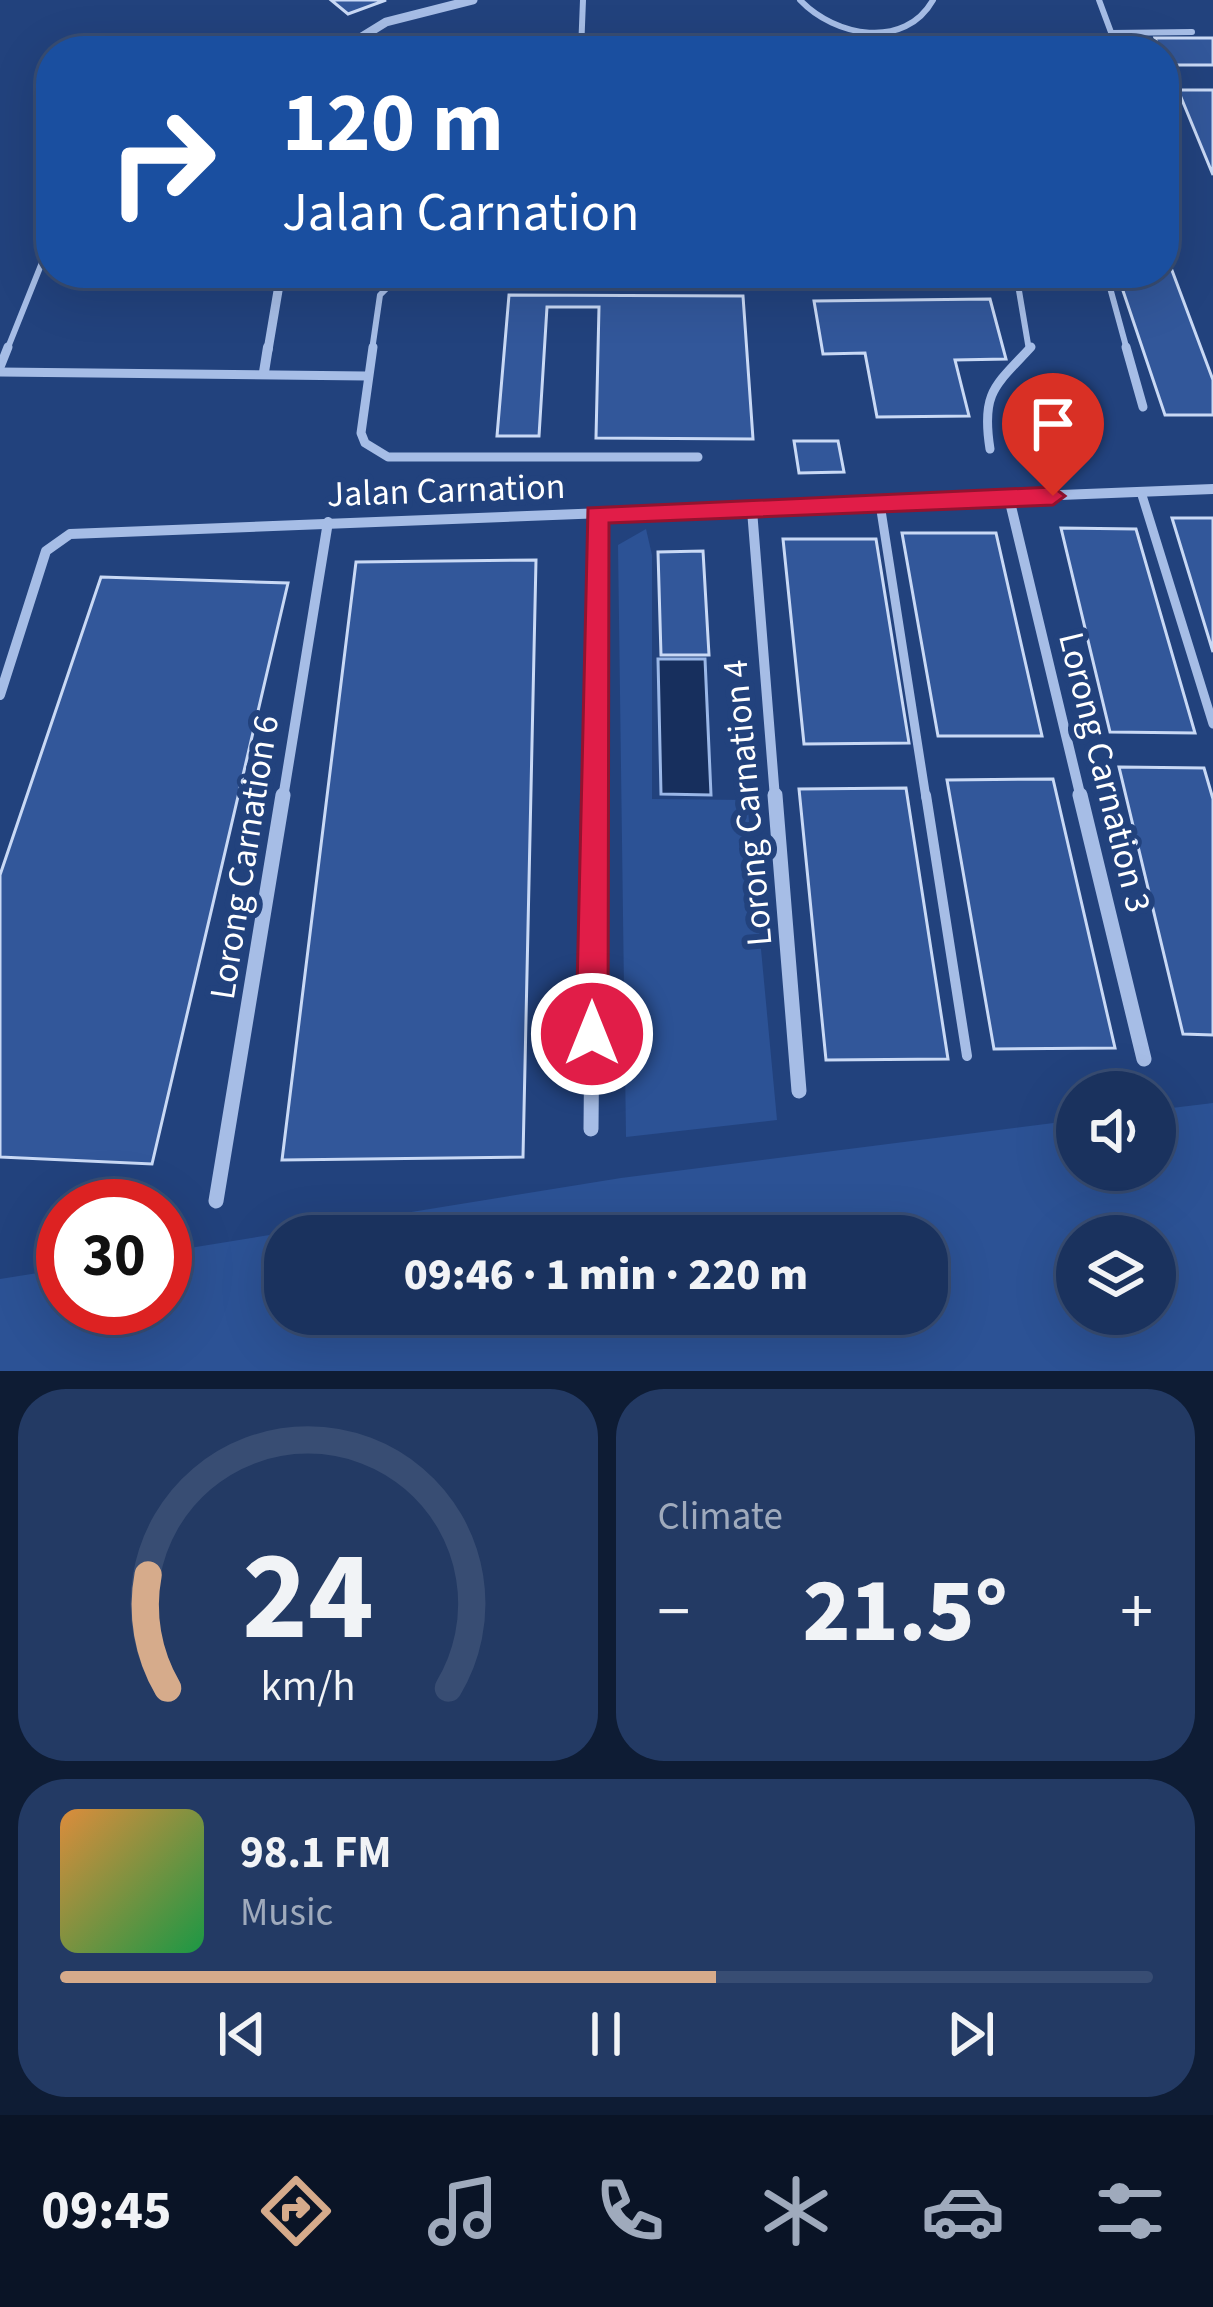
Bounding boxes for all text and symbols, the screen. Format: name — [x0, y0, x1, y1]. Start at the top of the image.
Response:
text: 120 m — [282, 64, 504, 184]
icon: right — [84, 84, 240, 240]
text: Jalan Carnation — [282, 175, 640, 252]
pin — [1002, 373, 1104, 496]
icon: arrive — [1020, 391, 1086, 457]
street label: Jalan Carnation — [326, 461, 566, 520]
street label: Lorong Carnation 3 — [1045, 627, 1164, 918]
street label: Lorong Carnation 4 — [710, 658, 785, 948]
street label: Lorong Carnation 6 — [197, 711, 292, 1003]
position arrow — [529, 971, 655, 1097]
map controls — [1056, 1071, 1176, 1335]
button: sound — [1056, 1071, 1176, 1191]
speed limit sign: 30 — [36, 1179, 192, 1335]
button: layers — [1056, 1215, 1176, 1335]
text: 09:46 · 1 min · 220 m — [404, 1243, 808, 1307]
text: Climate — [658, 1489, 783, 1545]
text: 24 — [242, 1509, 374, 1687]
text: 21.5° — [803, 1548, 1008, 1676]
text: − — [658, 1565, 690, 1659]
text: + — [1120, 1565, 1153, 1659]
text: km/h — [260, 1656, 355, 1717]
text: 98.1 FM — [240, 1821, 392, 1885]
text: Music — [240, 1885, 333, 1941]
icon: previous — [209, 2001, 275, 2067]
icon: pause — [573, 2001, 639, 2067]
icon: next — [938, 2001, 1004, 2067]
icon: directions — [254, 2169, 338, 2253]
icon: music — [421, 2169, 505, 2253]
icon: phone — [588, 2169, 672, 2253]
icon: climate — [754, 2169, 838, 2253]
icon: car — [921, 2169, 1005, 2253]
icon: filters — [1088, 2169, 1172, 2253]
text: 09:45 — [41, 2173, 172, 2250]

